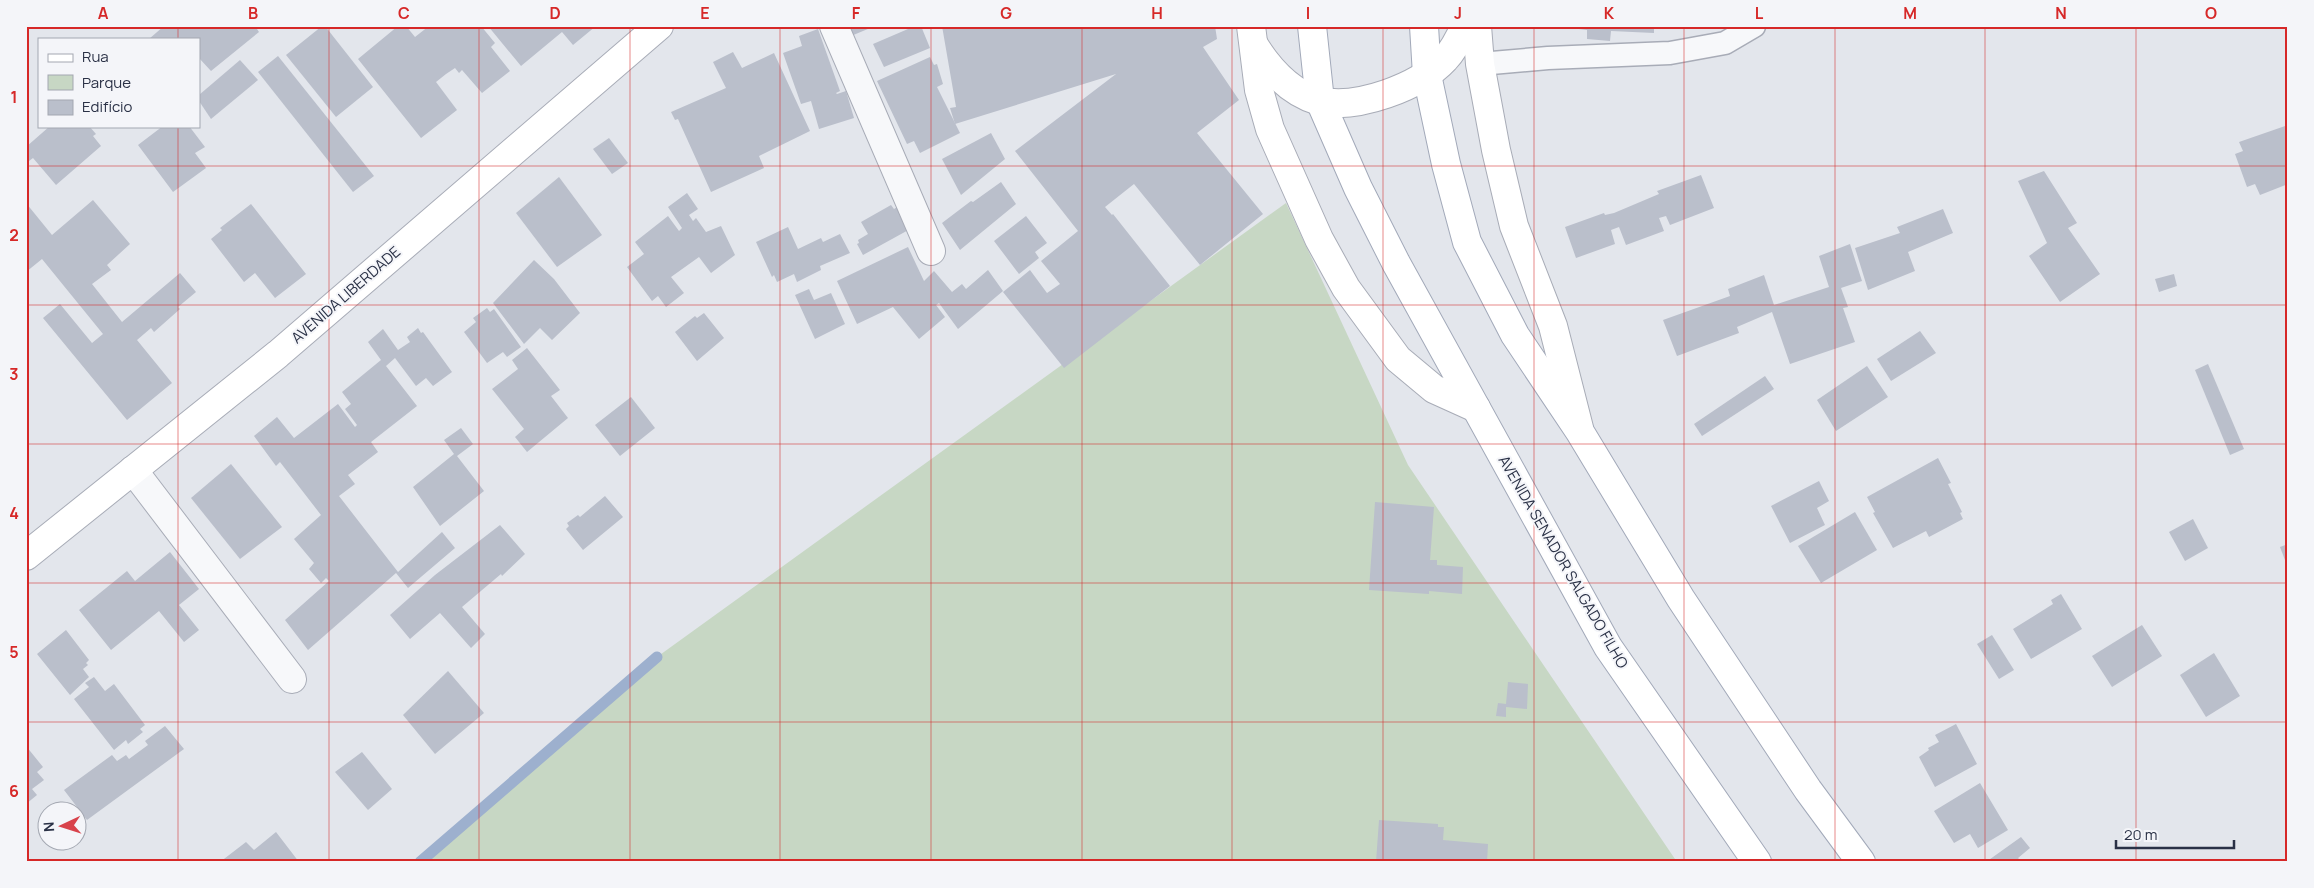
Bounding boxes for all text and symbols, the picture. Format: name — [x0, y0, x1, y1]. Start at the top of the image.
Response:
text: A — [98, 2, 109, 24]
text: B — [248, 2, 258, 24]
text: C — [398, 2, 410, 24]
text: D — [549, 2, 561, 24]
text: E — [700, 2, 710, 24]
text: F — [852, 2, 861, 24]
text: G — [1000, 2, 1012, 24]
text: H — [1151, 2, 1163, 24]
text: I — [1306, 2, 1310, 24]
text: J — [1454, 2, 1462, 24]
text: K — [1604, 2, 1615, 24]
text: L — [1755, 2, 1764, 24]
text: M — [1903, 2, 1917, 24]
text: N — [2055, 2, 2067, 24]
text: O — [2205, 2, 2217, 24]
legend — [38, 38, 200, 128]
text: Rua — [82, 46, 109, 67]
text: Parque — [82, 72, 131, 93]
text: 1 — [10, 86, 18, 108]
text: Edifício — [82, 96, 133, 117]
text: 2 — [9, 224, 19, 246]
street label: AVENIDA LIBERDADE — [287, 241, 405, 348]
text: 3 — [9, 363, 19, 385]
street label: AVENIDA SENADOR SALGADO FILHO — [1494, 451, 1633, 672]
text: 4 — [9, 502, 19, 524]
text: 5 — [9, 641, 19, 663]
text: 6 — [9, 780, 19, 802]
north arrow — [38, 800, 88, 850]
scale bar — [2116, 818, 2234, 850]
text: N — [39, 821, 58, 833]
text: 20 m — [2124, 824, 2157, 845]

